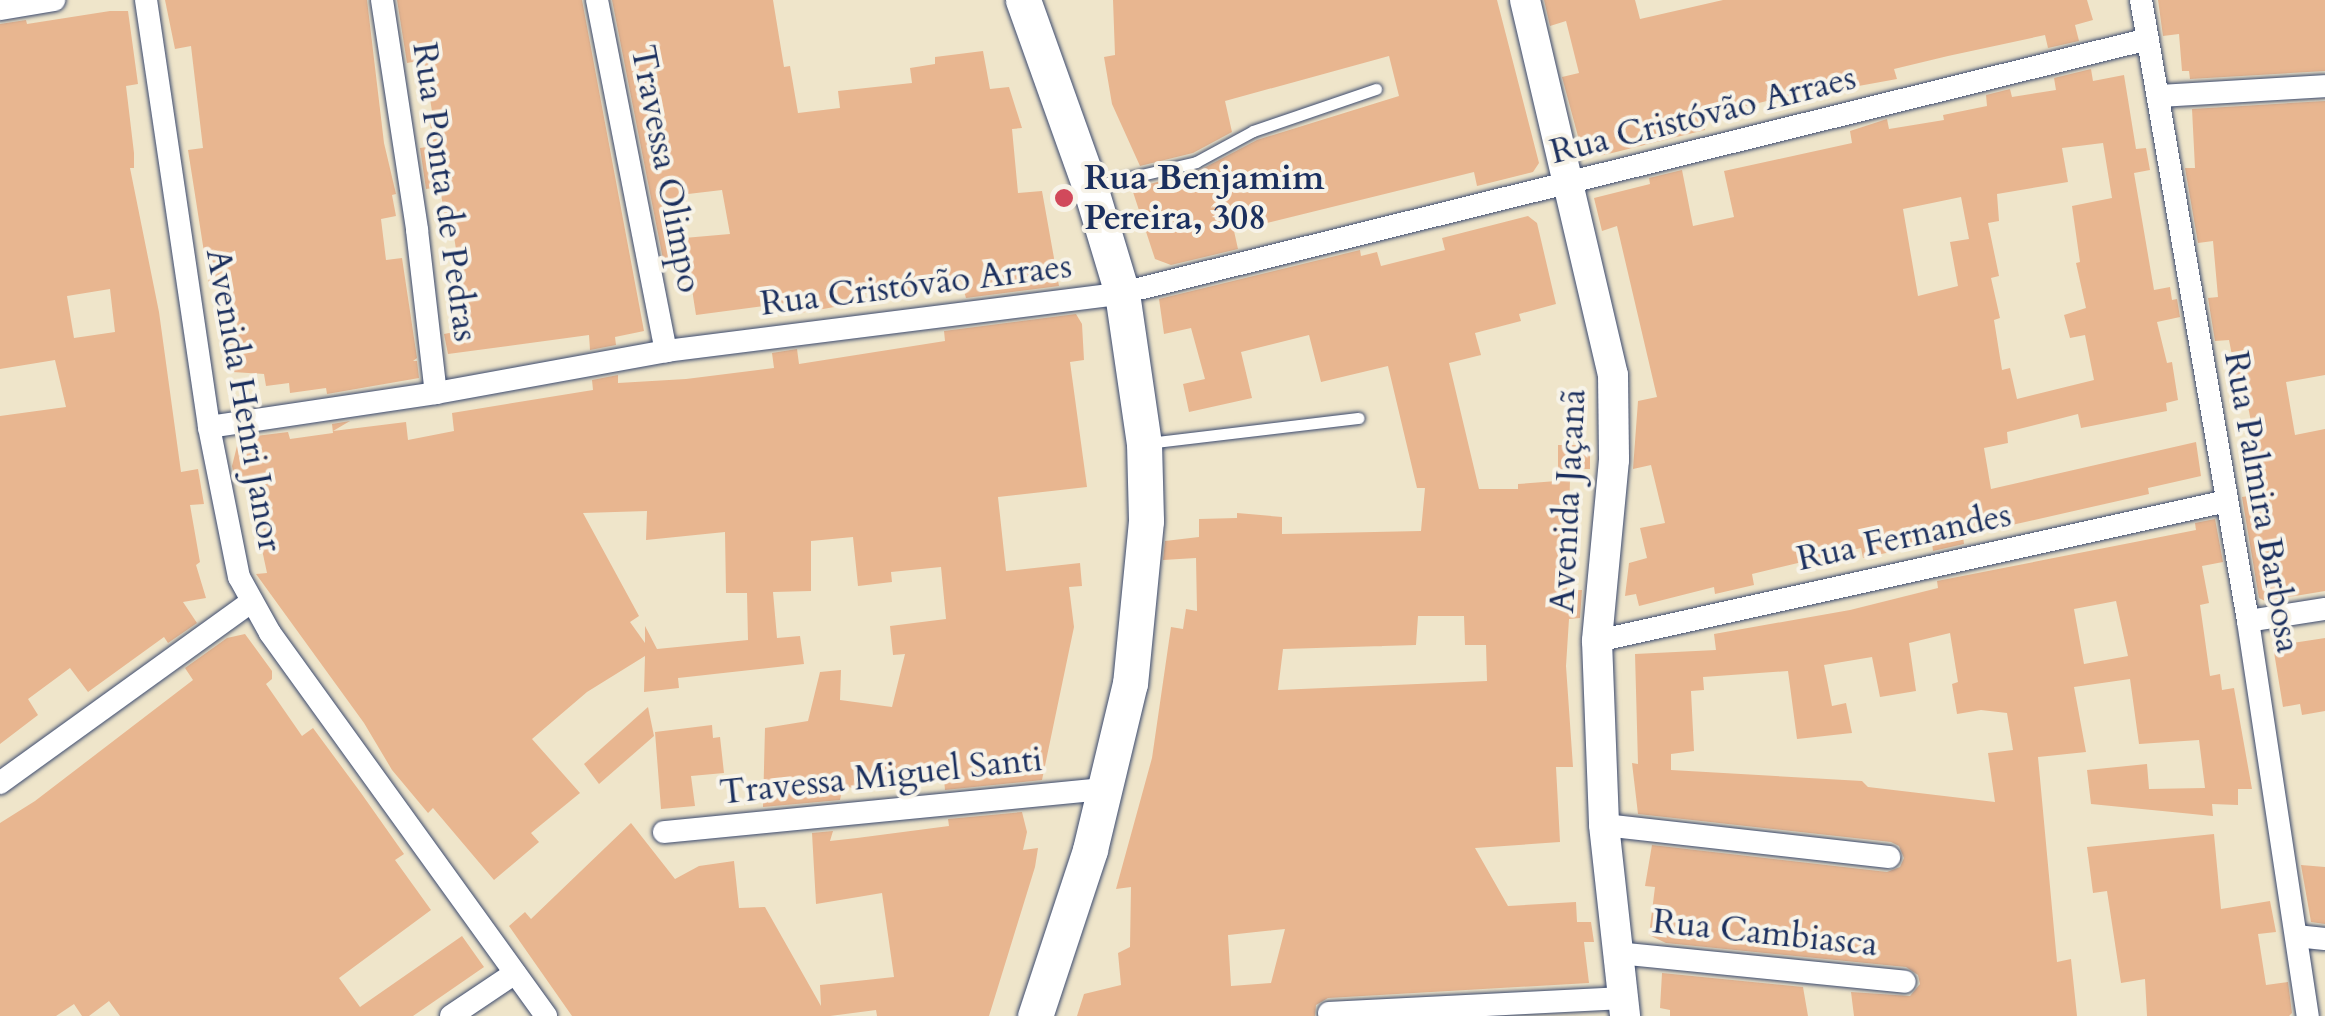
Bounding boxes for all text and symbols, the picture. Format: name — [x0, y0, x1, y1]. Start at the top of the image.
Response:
street label: Rua Ponta de Pedras — [403, 40, 487, 344]
street label: Travessa Olimpo — [621, 42, 711, 296]
street label: Rua Cristóvão Arraes — [1546, 57, 1860, 173]
place label: Rua Benjamim Pereira, 308 — [1084, 157, 1324, 239]
marker: Rua Benjamim Pereira, 308 — [1053, 187, 1075, 209]
street label: Avenida Henri Janor — [197, 245, 291, 555]
street label: Rua Cristóvão Arraes — [758, 245, 1074, 325]
street label: Rua Palmira Barbosa — [2215, 348, 2309, 656]
street label: Avenida Jaçanã — [1541, 388, 1595, 614]
street label: Rua Fernandes — [1793, 494, 2015, 580]
street label: Travessa Miguel Santi — [718, 738, 1044, 814]
street label: Rua Cambiasca — [1650, 900, 1880, 966]

